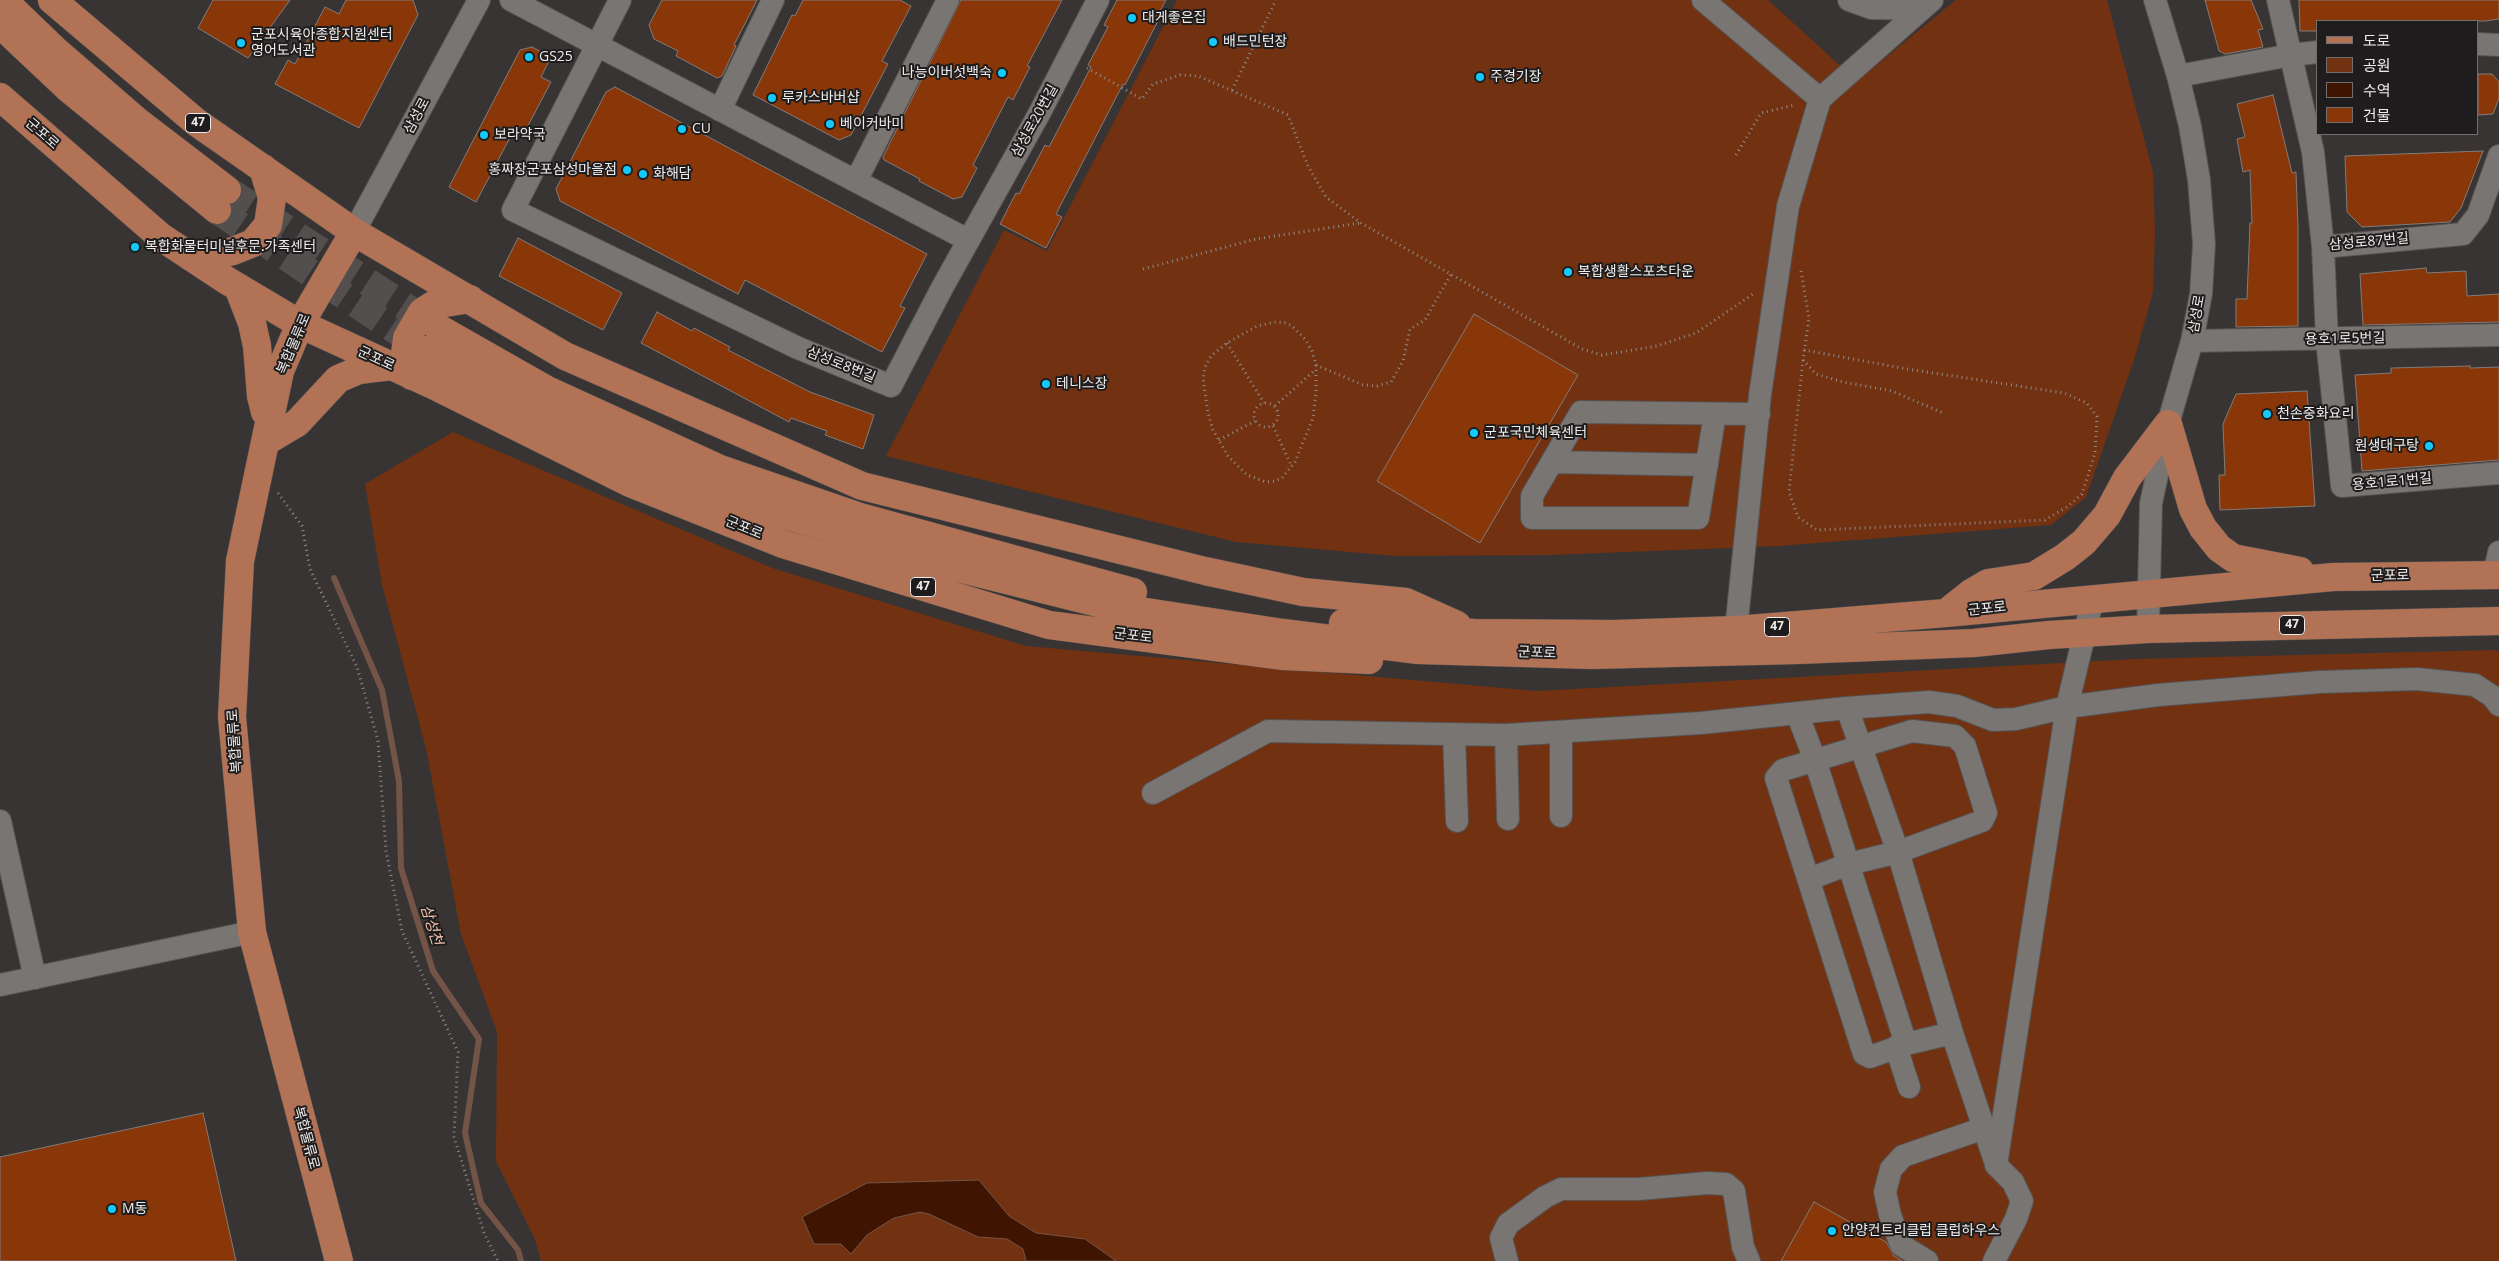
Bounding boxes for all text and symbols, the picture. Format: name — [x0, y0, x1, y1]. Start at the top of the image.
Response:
place label: 대게좋은집 — [1142, 10, 1206, 26]
marker: 대게좋은집 — [1126, 12, 1138, 24]
legend — [2316, 20, 2479, 135]
place label: 군포시육아종합지원센터 영어도서관 — [251, 27, 393, 59]
text: 도로 — [2363, 30, 2391, 50]
place label: 배드민턴장 — [1223, 34, 1287, 50]
marker: 배드민턴장 — [1207, 36, 1219, 48]
marker: 군포시육아종합지원센터 영어도서관 — [235, 37, 247, 49]
place label: GS25 — [539, 49, 573, 65]
marker: GS25 — [523, 51, 535, 63]
text: 공원 — [2363, 55, 2391, 75]
place label: 나능이버섯백숙 — [902, 65, 992, 81]
marker: 나능이버섯백숙 — [996, 67, 1008, 79]
place label: 주경기장 — [1490, 69, 1542, 85]
marker: 주경기장 — [1474, 71, 1486, 83]
text: 수역 — [2363, 80, 2391, 100]
street label: 삼성로20번길 — [1008, 82, 1062, 160]
place label: 루카스바버샵 — [782, 90, 859, 106]
marker: 루카스바버샵 — [766, 92, 778, 104]
street label: 삼성로 — [401, 95, 433, 137]
text: 건물 — [2363, 105, 2391, 125]
road number: 47 — [186, 114, 210, 132]
street label: 군포로 — [22, 115, 62, 153]
place label: 베이커바미 — [840, 116, 904, 132]
marker: 베이커바미 — [824, 118, 836, 130]
place label: CU — [692, 121, 711, 137]
marker: CU — [676, 123, 688, 135]
place label: 보라약국 — [494, 127, 546, 143]
marker: 보라약국 — [478, 129, 490, 141]
place label: 홍짜장군포삼성마을점 — [488, 162, 617, 178]
marker: 홍짜장군포삼성마을점 — [621, 164, 633, 176]
place label: 화해담 — [653, 166, 692, 182]
marker: 화해담 — [637, 168, 649, 180]
street label: 삼성로87번길 — [2328, 230, 2410, 254]
place label: 복합화물터미널후문.가족센터 — [145, 239, 316, 255]
marker: 복합화물터미널후문.가족센터 — [129, 241, 141, 253]
place label: 복합생활스포츠타운 — [1578, 264, 1694, 280]
marker: 복합생활스포츠타운 — [1562, 266, 1574, 278]
street label: 삼성로 — [2185, 294, 2209, 334]
street label: 복합물류로 — [274, 311, 314, 377]
street label: 용호1로5번길 — [2305, 330, 2385, 348]
street label: 군포로 — [355, 343, 397, 375]
street label: 삼성로8번길 — [804, 344, 878, 386]
place label: 테니스장 — [1056, 376, 1108, 392]
marker: 테니스장 — [1040, 378, 1052, 390]
place label: 천손중화요리 — [2277, 406, 2354, 422]
marker: 천손중화요리 — [2261, 408, 2273, 420]
place label: 군포국민체육센터 — [1484, 425, 1587, 441]
marker: 군포국민체육센터 — [1468, 427, 1480, 439]
place label: 원생대구탕 — [2355, 438, 2419, 454]
marker: 원생대구탕 — [2423, 440, 2435, 452]
street label: 용호1로1번길 — [2351, 470, 2433, 494]
street label: 군포로 — [723, 513, 765, 543]
street label: 군포로 — [2371, 567, 2409, 585]
road number: 47 — [910, 578, 936, 596]
street label: 군포로 — [1967, 599, 2007, 619]
road number: 47 — [2280, 616, 2304, 634]
road number: 47 — [1764, 618, 1790, 636]
street label: 군포로 — [1113, 625, 1153, 647]
street label: 군포로 — [1517, 644, 1557, 662]
street label: 복합물류로 — [224, 708, 246, 774]
water label: 삼성천 — [416, 903, 446, 947]
street label: 복합물류로 — [290, 1105, 322, 1171]
place label: M동 — [122, 1201, 147, 1217]
marker: M동 — [106, 1203, 118, 1215]
place label: 안양컨트리클럽 클럽하우스 — [1842, 1223, 2000, 1239]
marker: 안양컨트리클럽 클럽하우스 — [1826, 1225, 1838, 1237]

